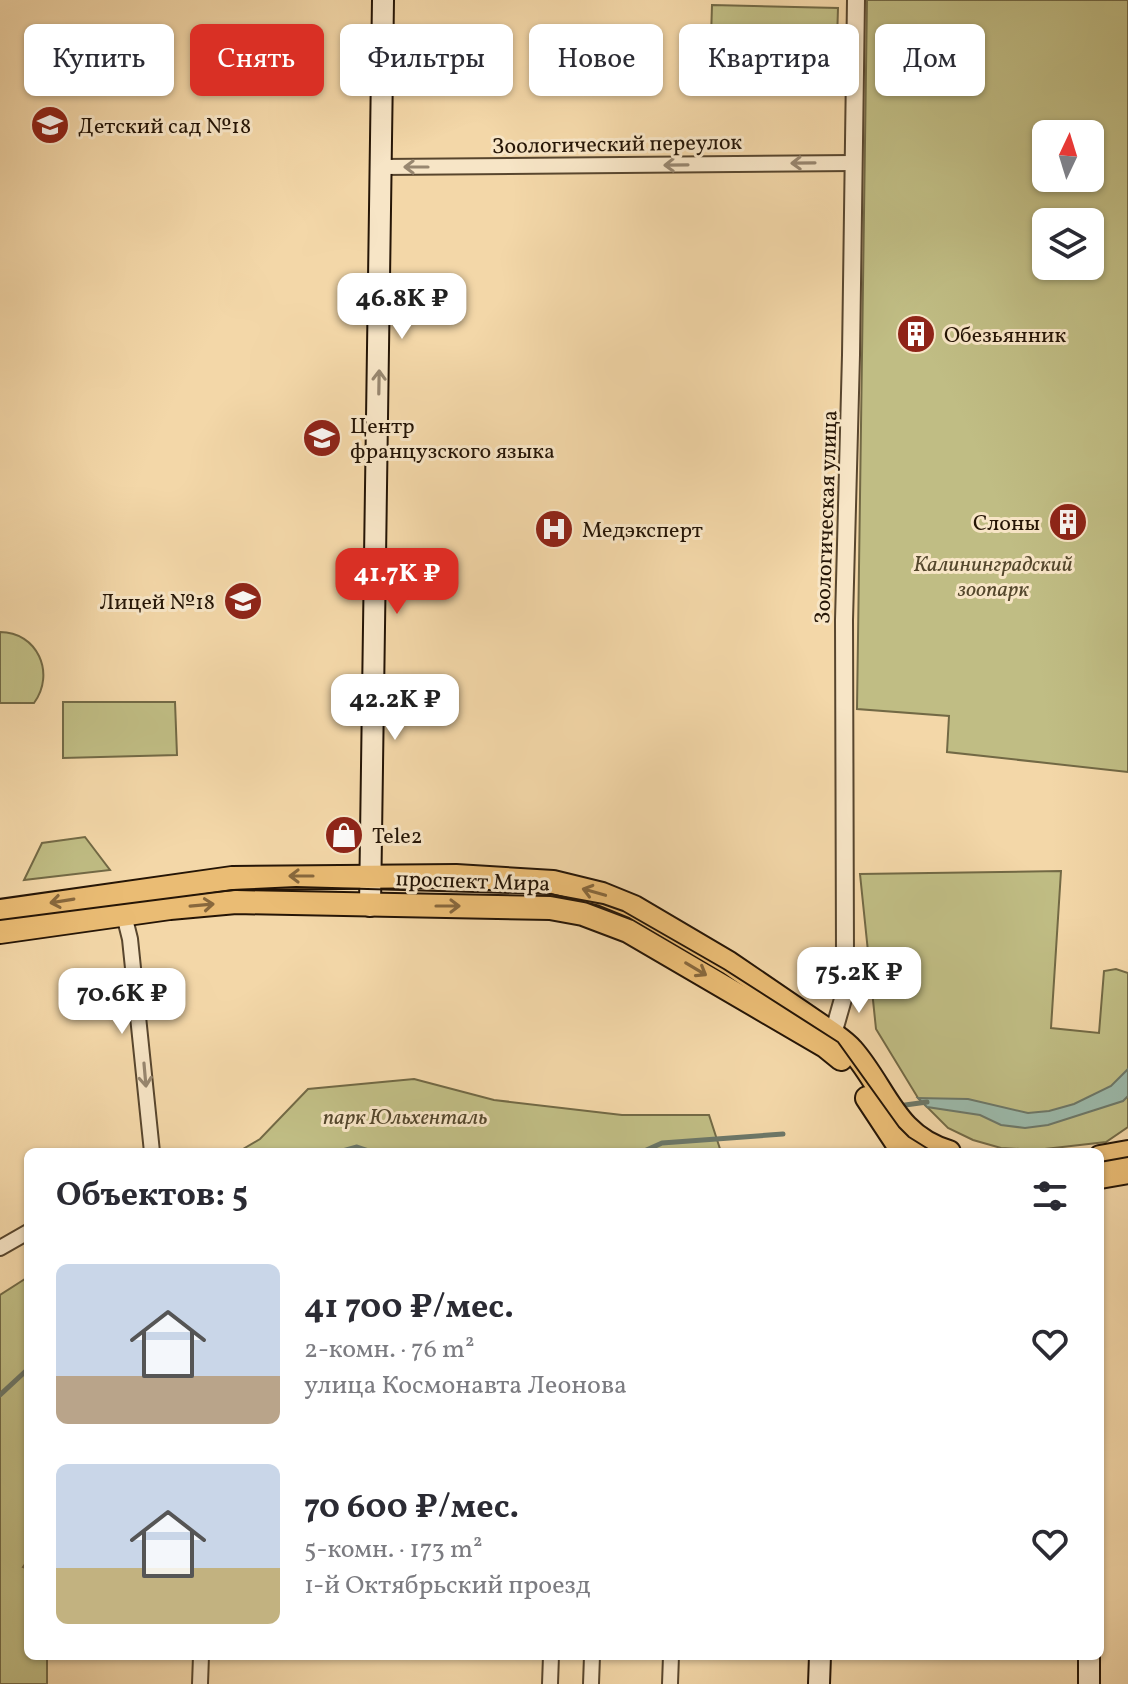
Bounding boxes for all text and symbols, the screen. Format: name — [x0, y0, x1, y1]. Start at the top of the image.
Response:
chip: Купить — [24, 24, 174, 96]
chip: Снять — [190, 24, 324, 96]
chip: Фильтры — [340, 24, 513, 96]
chip: Новое — [529, 24, 663, 96]
chip: Квартира — [679, 24, 859, 96]
chip: Дом — [875, 24, 985, 96]
school or university icon: Детский сад №18 — [29, 104, 71, 146]
place label: Детский сад №18 — [78, 112, 251, 143]
north arrow — [1032, 120, 1104, 192]
map controls — [1032, 120, 1104, 280]
street label: Зоологический переулок — [492, 128, 743, 163]
one-way arrow — [790, 156, 817, 171]
one-way arrow — [663, 157, 690, 173]
one-way arrow — [403, 159, 430, 175]
button: layers — [1032, 208, 1104, 280]
pin: 46.8K ₽ — [328, 273, 476, 341]
text: 46.8K ₽ — [355, 281, 449, 317]
building icon: Обезьянник — [895, 313, 937, 355]
place label: Обезьянник — [944, 321, 1066, 352]
one-way arrow — [371, 369, 387, 396]
street label: Зоологическая улица — [808, 410, 847, 625]
place label: Центр французского языка — [350, 412, 555, 468]
school or university icon: Центр французского языка — [301, 417, 343, 459]
building icon: Слоны — [1047, 501, 1089, 543]
hospital icon: Медэксперт — [533, 508, 575, 550]
place label: Слоны — [973, 509, 1040, 540]
place label: Медэксперт — [582, 516, 703, 547]
pin: 41.7K ₽ — [323, 548, 471, 616]
park label: Калининградский зоопарк — [913, 550, 1073, 606]
text: 41.7K ₽ — [353, 556, 441, 592]
school or university icon: Лицей №18 — [222, 580, 264, 622]
place label: Лицей №18 — [99, 588, 215, 619]
pin: 42.2K ₽ — [321, 674, 469, 742]
text: 42.2K ₽ — [349, 682, 441, 718]
shop icon: Tele2 — [323, 814, 365, 856]
place label: Tele2 — [372, 822, 423, 853]
street label: проспект Мира — [395, 864, 551, 901]
one-way arrow — [288, 868, 315, 884]
one-way arrow — [582, 884, 608, 899]
one-way arrow — [50, 894, 75, 909]
one-way arrow — [188, 897, 215, 912]
one-way arrow — [434, 898, 461, 914]
pin: 75.2K ₽ — [785, 947, 933, 1015]
text: 75.2K ₽ — [815, 955, 903, 991]
one-way arrow — [684, 962, 707, 978]
pin: 70.6K ₽ — [48, 968, 196, 1036]
text: 70.6K ₽ — [76, 976, 168, 1012]
one-way arrow — [137, 1061, 152, 1088]
park label: парк Юльхенталь — [323, 1103, 487, 1134]
text: Объектов: 5 — [56, 1173, 248, 1220]
icon: filters — [1028, 1174, 1072, 1218]
text: 41 700 ₽/мес. — [304, 1285, 514, 1332]
icon: home — [120, 1296, 216, 1392]
icon: heart — [1028, 1322, 1072, 1366]
text: 2-комн. · 76 m² — [304, 1332, 475, 1368]
text: улица Космонавта Леонова — [304, 1368, 627, 1404]
text: 70 600 ₽/мес. — [304, 1485, 519, 1532]
icon: home — [120, 1496, 216, 1592]
icon: heart — [1028, 1522, 1072, 1566]
text: 5-комн. · 173 m² — [304, 1532, 483, 1568]
text: 1-й Октябрьский проезд — [304, 1568, 590, 1604]

